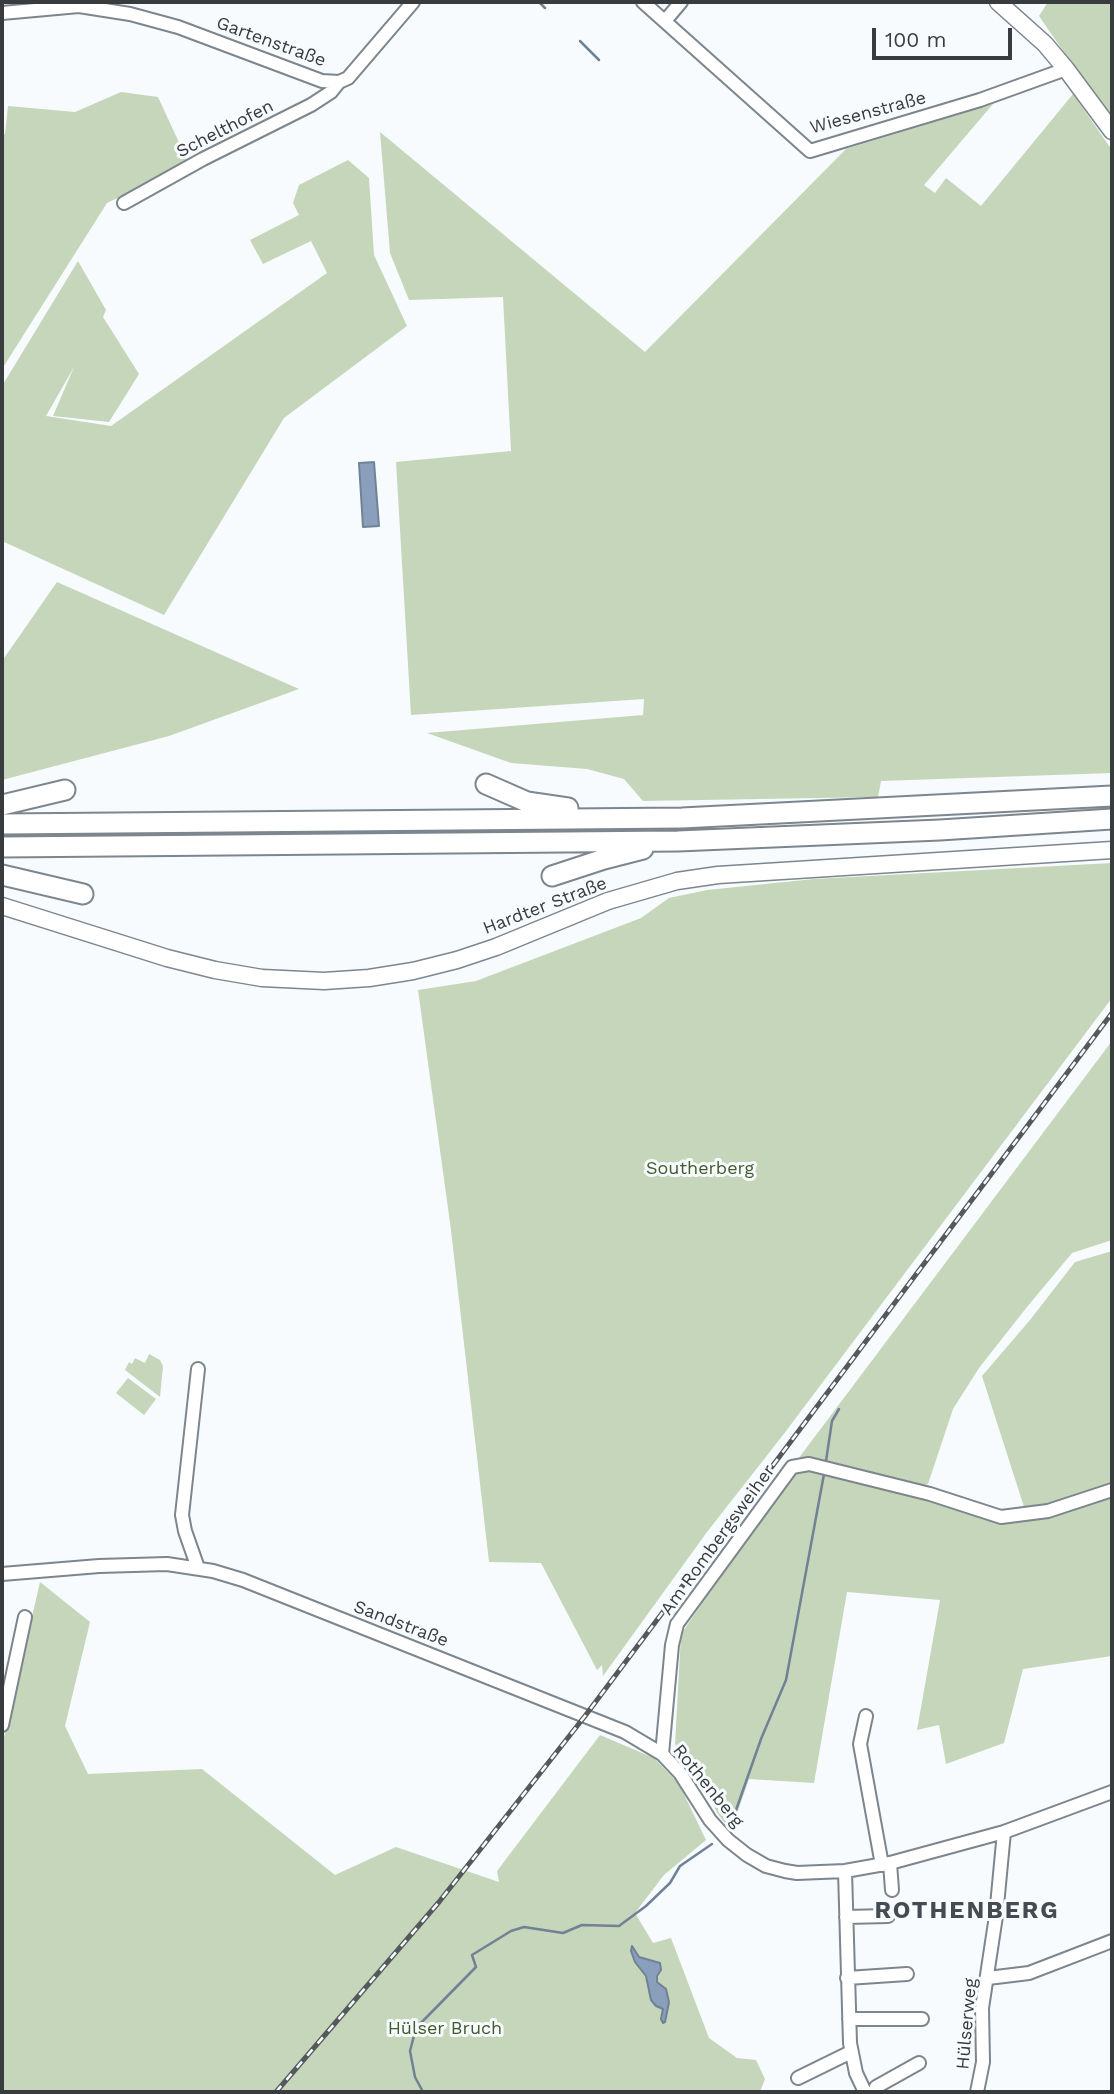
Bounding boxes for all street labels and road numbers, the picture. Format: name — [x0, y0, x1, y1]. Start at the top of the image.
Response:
street label: Gartenstraße — [213, 12, 329, 72]
street label: Wiesenstraße — [808, 87, 928, 139]
street label: Schelthofen — [173, 95, 277, 163]
street label: Hardter Straße — [480, 872, 610, 940]
street label: Am Rombergsweiher — [656, 1461, 780, 1619]
street label: Sandstraße — [351, 1596, 451, 1652]
street label: Rothenberg — [668, 1740, 748, 1832]
street label: Hülserweg — [952, 1977, 982, 2071]

